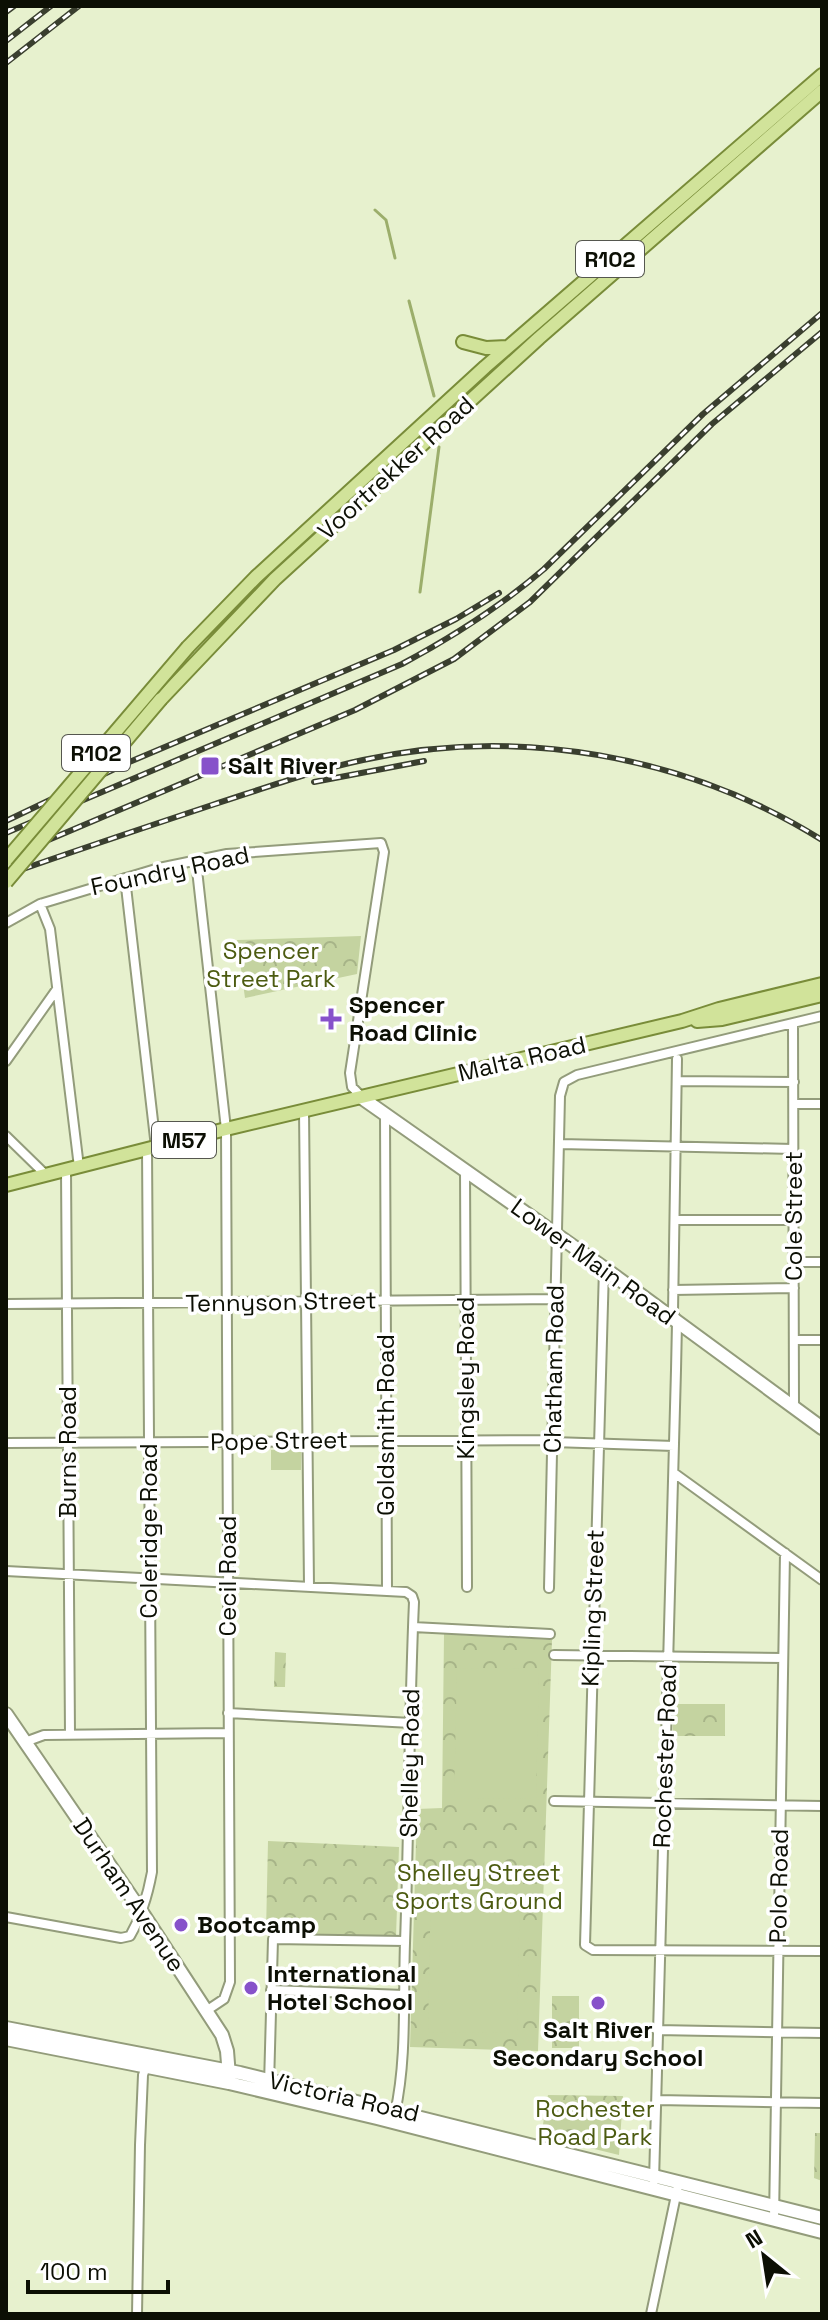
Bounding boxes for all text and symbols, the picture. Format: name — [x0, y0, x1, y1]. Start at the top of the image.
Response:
road number: R102 — [576, 241, 644, 277]
street label: Voortrekker Road — [311, 389, 480, 546]
road number: R102 — [62, 735, 130, 771]
place label: Salt River — [228, 750, 338, 781]
marker: Salt River — [199, 755, 221, 777]
street label: Foundry Road — [88, 839, 252, 902]
park label: Spencer Street Park — [206, 935, 336, 994]
place label: Spencer Road Clinic — [349, 989, 477, 1048]
marker: Spencer Road Clinic — [320, 1008, 342, 1030]
street label: Malta Road — [455, 1029, 589, 1088]
road number: M57 — [152, 1122, 216, 1158]
street label: Cole Street — [778, 1151, 809, 1281]
street label: Lower Main Road — [505, 1191, 682, 1332]
street label: Tennyson Street — [185, 1284, 377, 1319]
street label: Chatham Road — [537, 1285, 570, 1453]
street label: Kingsley Road — [450, 1296, 481, 1460]
street label: Goldsmith Road — [370, 1334, 401, 1516]
street label: Burns Road — [52, 1386, 83, 1518]
street label: Pope Street — [210, 1424, 348, 1457]
street label: Coleridge Road — [133, 1443, 164, 1619]
street label: Cecil Road — [212, 1516, 243, 1636]
street label: Kipling Street — [574, 1529, 611, 1687]
street label: Rochester Road — [646, 1663, 683, 1849]
street label: Shelley Road — [393, 1688, 426, 1838]
street label: Durham Avenue — [66, 1812, 192, 1978]
street label: Polo Road — [762, 1828, 795, 1944]
park label: Shelley Street Sports Ground — [395, 1857, 563, 1916]
place label: Bootcamp — [197, 1909, 316, 1940]
marker: Bootcamp — [172, 1916, 190, 1934]
place label: International Hotel School — [267, 1958, 417, 2017]
marker: International Hotel School — [242, 1979, 260, 1997]
marker: Salt River Secondary School — [589, 1994, 607, 2012]
place label: Salt River Secondary School — [493, 2014, 703, 2073]
street label: Victoria Road — [266, 2064, 423, 2129]
park label: Rochester Road Park — [535, 2093, 655, 2152]
north arrow — [724, 2216, 804, 2296]
text: N — [741, 2223, 767, 2254]
scale bar — [28, 2244, 168, 2294]
text: 100 m — [40, 2256, 108, 2287]

